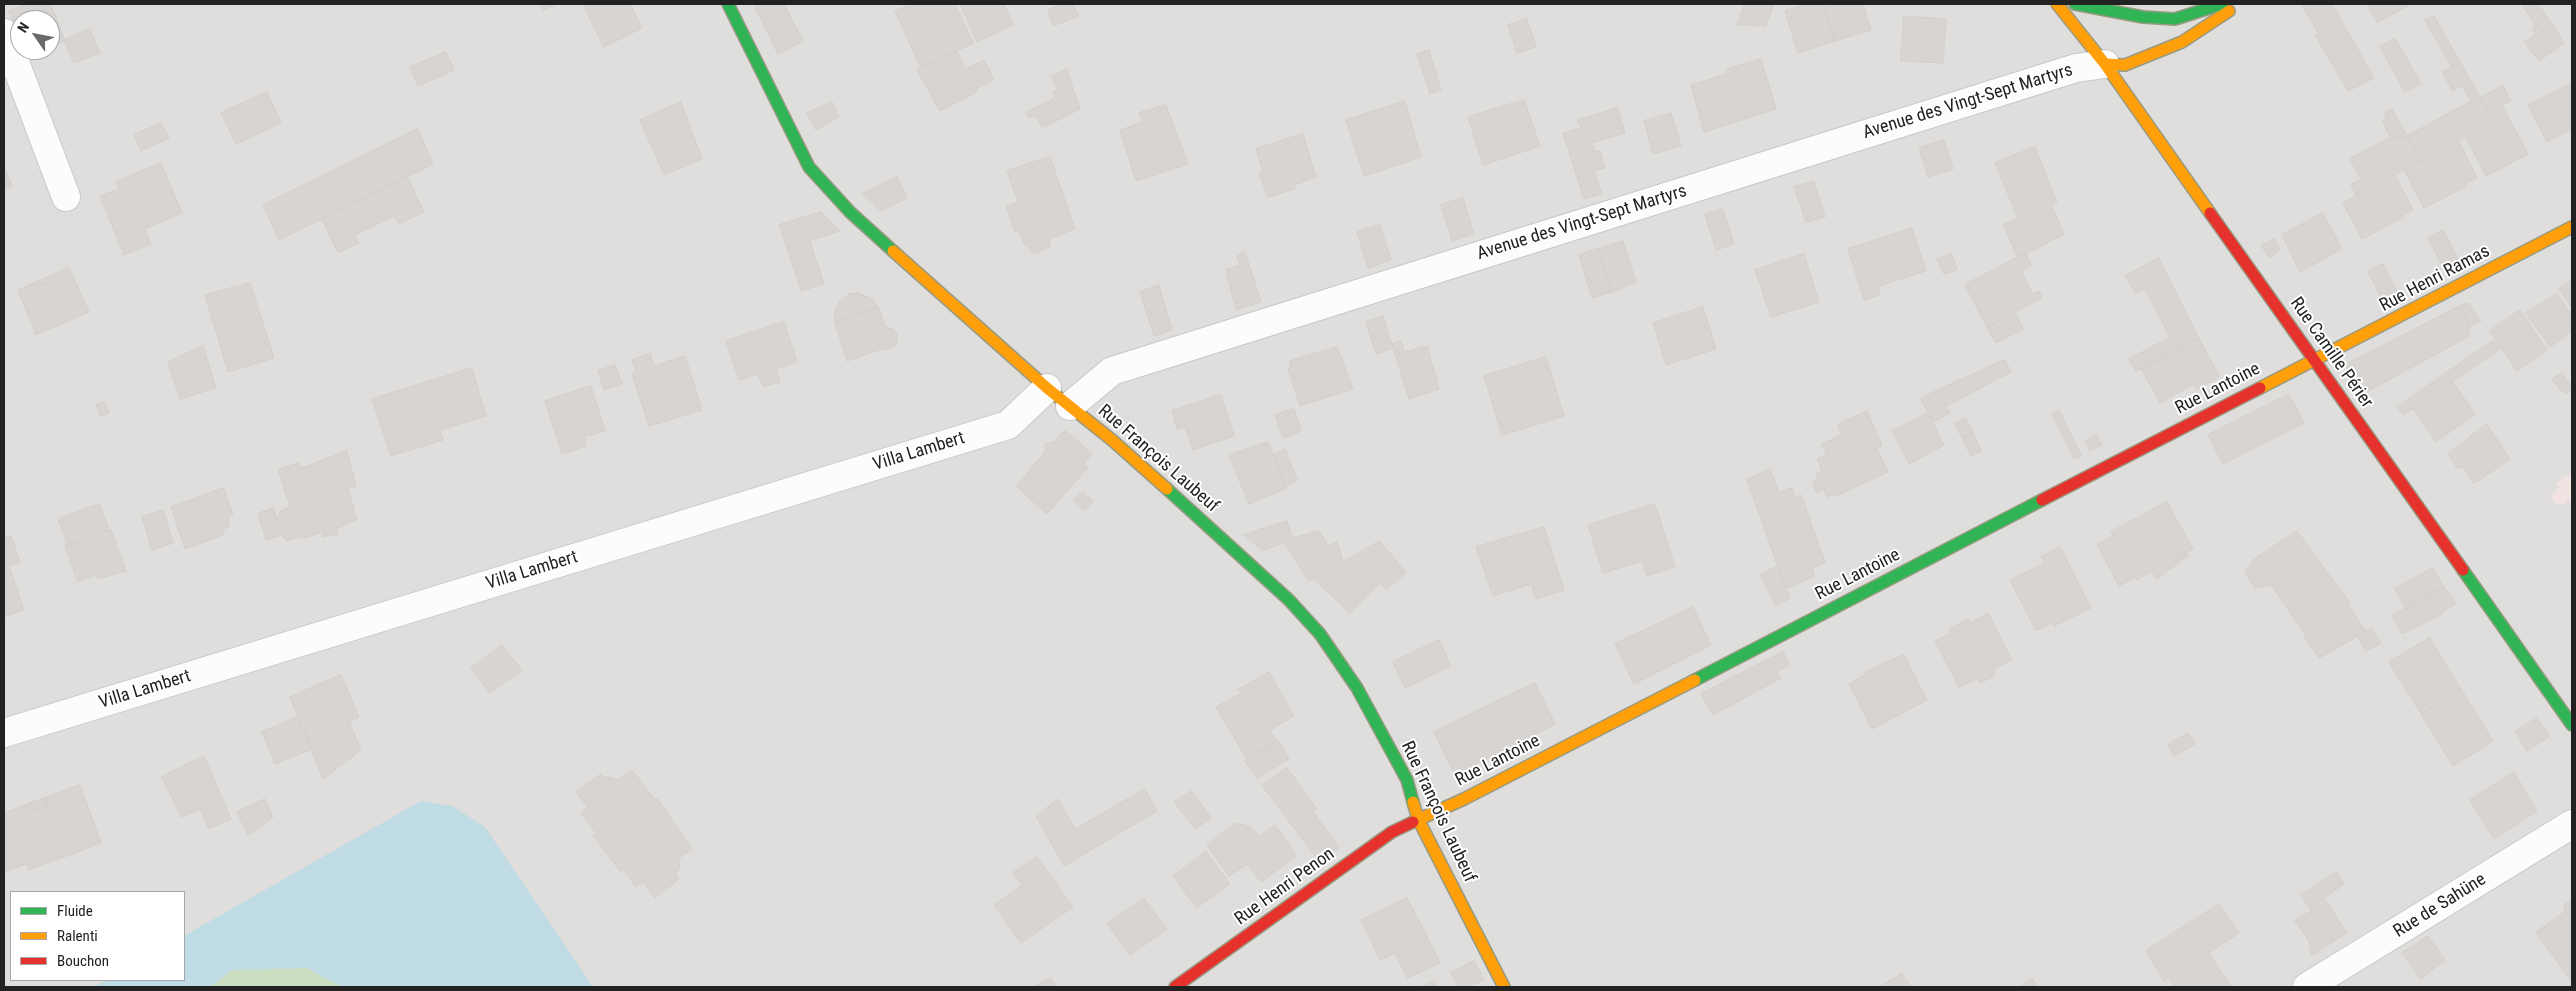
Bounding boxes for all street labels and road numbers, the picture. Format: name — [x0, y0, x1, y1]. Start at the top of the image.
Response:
street label: Avenue des Vingt-Sept Martyrs — [1861, 60, 2075, 144]
street label: Avenue des Vingt-Sept Martyrs — [1475, 181, 1689, 265]
street label: Rue Henri Ramas — [2376, 241, 2494, 317]
street label: Rue Camille Périer — [2285, 294, 2377, 412]
street label: Rue Lantoine — [2172, 358, 2264, 420]
street label: Rue François Laubeuf — [1093, 401, 1223, 517]
street label: Villa Lambert — [871, 428, 967, 476]
street label: Rue Lantoine — [1812, 544, 1904, 606]
street label: Villa Lambert — [484, 547, 580, 595]
street label: Villa Lambert — [97, 666, 193, 714]
street label: Rue Lantoine — [1452, 730, 1544, 792]
street label: Rue François Laubeuf — [1396, 738, 1480, 886]
street label: Rue Henri Penon — [1231, 844, 1339, 930]
street label: Rue de Sahüne — [2390, 869, 2490, 943]

